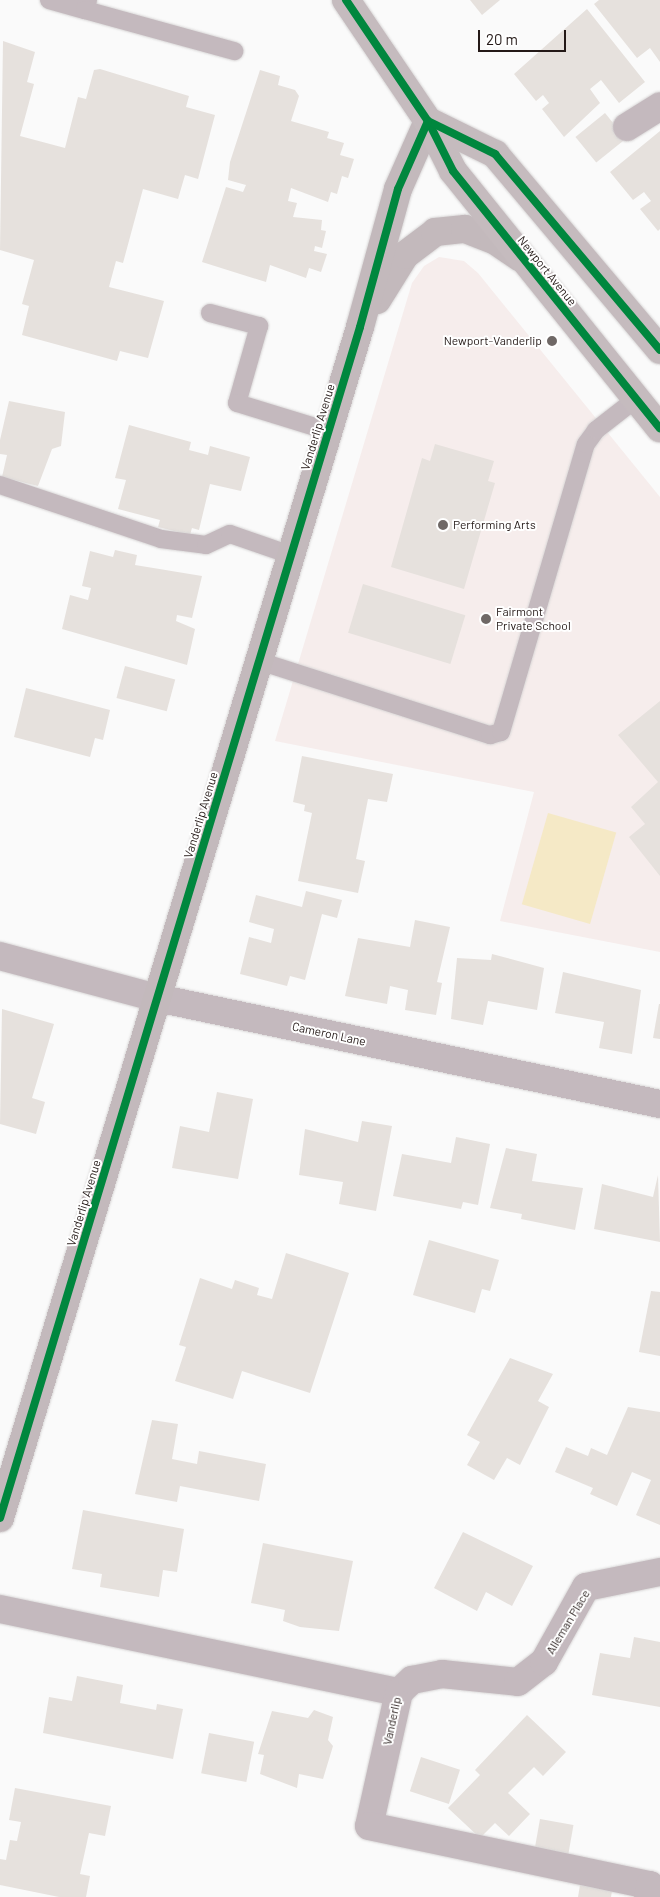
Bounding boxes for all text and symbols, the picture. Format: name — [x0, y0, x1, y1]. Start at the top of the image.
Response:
scale bar — [480, 20, 568, 52]
text: 20 m — [486, 30, 518, 48]
street label: Newport Avenue — [514, 233, 580, 309]
place label: Newport-Vanderlip — [444, 334, 542, 348]
marker: Newport-Vanderlip — [546, 335, 558, 347]
street label: Vanderlip Avenue — [298, 382, 338, 472]
place label: Performing Arts — [453, 518, 536, 532]
marker: Performing Arts — [437, 519, 449, 531]
place label: Fairmont Private School — [496, 605, 571, 633]
marker: Fairmont Private School — [480, 613, 492, 625]
street label: Vanderlip Avenue — [181, 770, 221, 860]
street label: Cameron Lane — [291, 1019, 367, 1049]
street label: Vanderlip Avenue — [64, 1158, 104, 1248]
street label: Alleman Place — [543, 1587, 593, 1657]
street label: Vanderlip — [380, 1696, 404, 1746]

